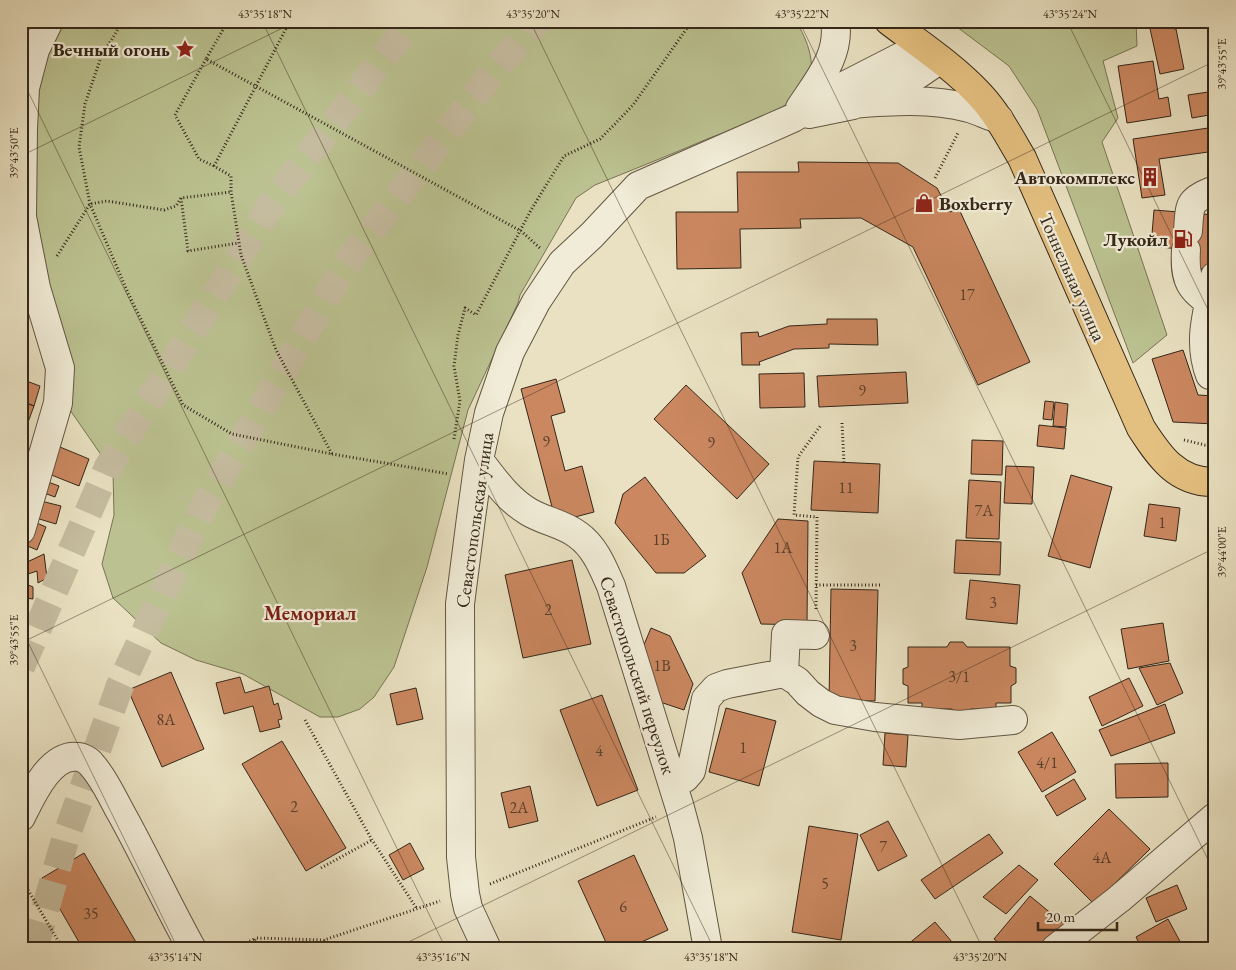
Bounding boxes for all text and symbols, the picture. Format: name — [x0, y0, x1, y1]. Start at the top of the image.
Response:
text: 43°35'18"N — [238, 6, 292, 22]
text: 43°35'20"N — [506, 6, 560, 22]
text: 43°35'22"N — [775, 6, 829, 22]
text: 43°35'24"N — [1043, 6, 1097, 22]
place label: Вечный огонь — [53, 37, 170, 62]
place icon: Вечный огонь — [174, 38, 196, 60]
text: 39°43'55"E — [1214, 38, 1230, 90]
text: 39°43'50"E — [6, 127, 22, 179]
place label: Автокомплекс — [1013, 165, 1135, 190]
building icon: Автокомплекс — [1139, 166, 1161, 188]
place label: Boxberry — [939, 191, 1013, 216]
shop icon: Boxberry — [913, 192, 935, 214]
street label: Тоннельная улица — [1033, 209, 1112, 346]
place label: Лукойл — [1103, 227, 1168, 252]
fuel station icon: Лукойл — [1172, 228, 1194, 250]
house number: 17 — [959, 284, 975, 305]
house number: 9 — [858, 380, 866, 401]
street label: Севастопольская улица — [450, 430, 499, 610]
house number: 9 — [542, 431, 550, 452]
house number: 9 — [707, 432, 715, 453]
house number: 11 — [838, 477, 854, 498]
house number: 7А — [975, 500, 994, 521]
house number: 1 — [1158, 512, 1166, 533]
text: 39°44'00"E — [1214, 526, 1230, 578]
house number: 1Б — [652, 529, 670, 550]
house number: 1А — [774, 537, 793, 558]
street label: Севастопольский переулок — [594, 573, 681, 777]
house number: 3 — [989, 592, 997, 613]
house number: 2 — [544, 599, 552, 620]
district label: Мемориал — [264, 600, 356, 626]
text: 39°43'55"E — [6, 614, 22, 666]
house number: 3 — [849, 635, 857, 656]
house number: 1В — [653, 655, 671, 676]
house number: 3/1 — [948, 666, 970, 687]
house number: 8А — [157, 709, 176, 730]
house number: 1 — [739, 737, 747, 758]
house number: 4 — [595, 740, 603, 761]
house number: 4/1 — [1036, 752, 1058, 773]
house number: 2 — [290, 796, 298, 817]
house number: 2А — [510, 797, 529, 818]
house number: 7 — [879, 836, 887, 857]
house number: 4А — [1093, 847, 1112, 868]
house number: 5 — [821, 873, 829, 894]
house number: 6 — [619, 896, 627, 917]
scale bar — [1038, 900, 1117, 932]
house number: 35 — [83, 903, 99, 924]
text: 20 m — [1046, 907, 1075, 926]
text: 43°35'14"N — [148, 949, 202, 965]
text: 43°35'16"N — [416, 949, 470, 965]
text: 43°35'18"N — [684, 949, 738, 965]
text: 43°35'20"N — [953, 949, 1007, 965]

